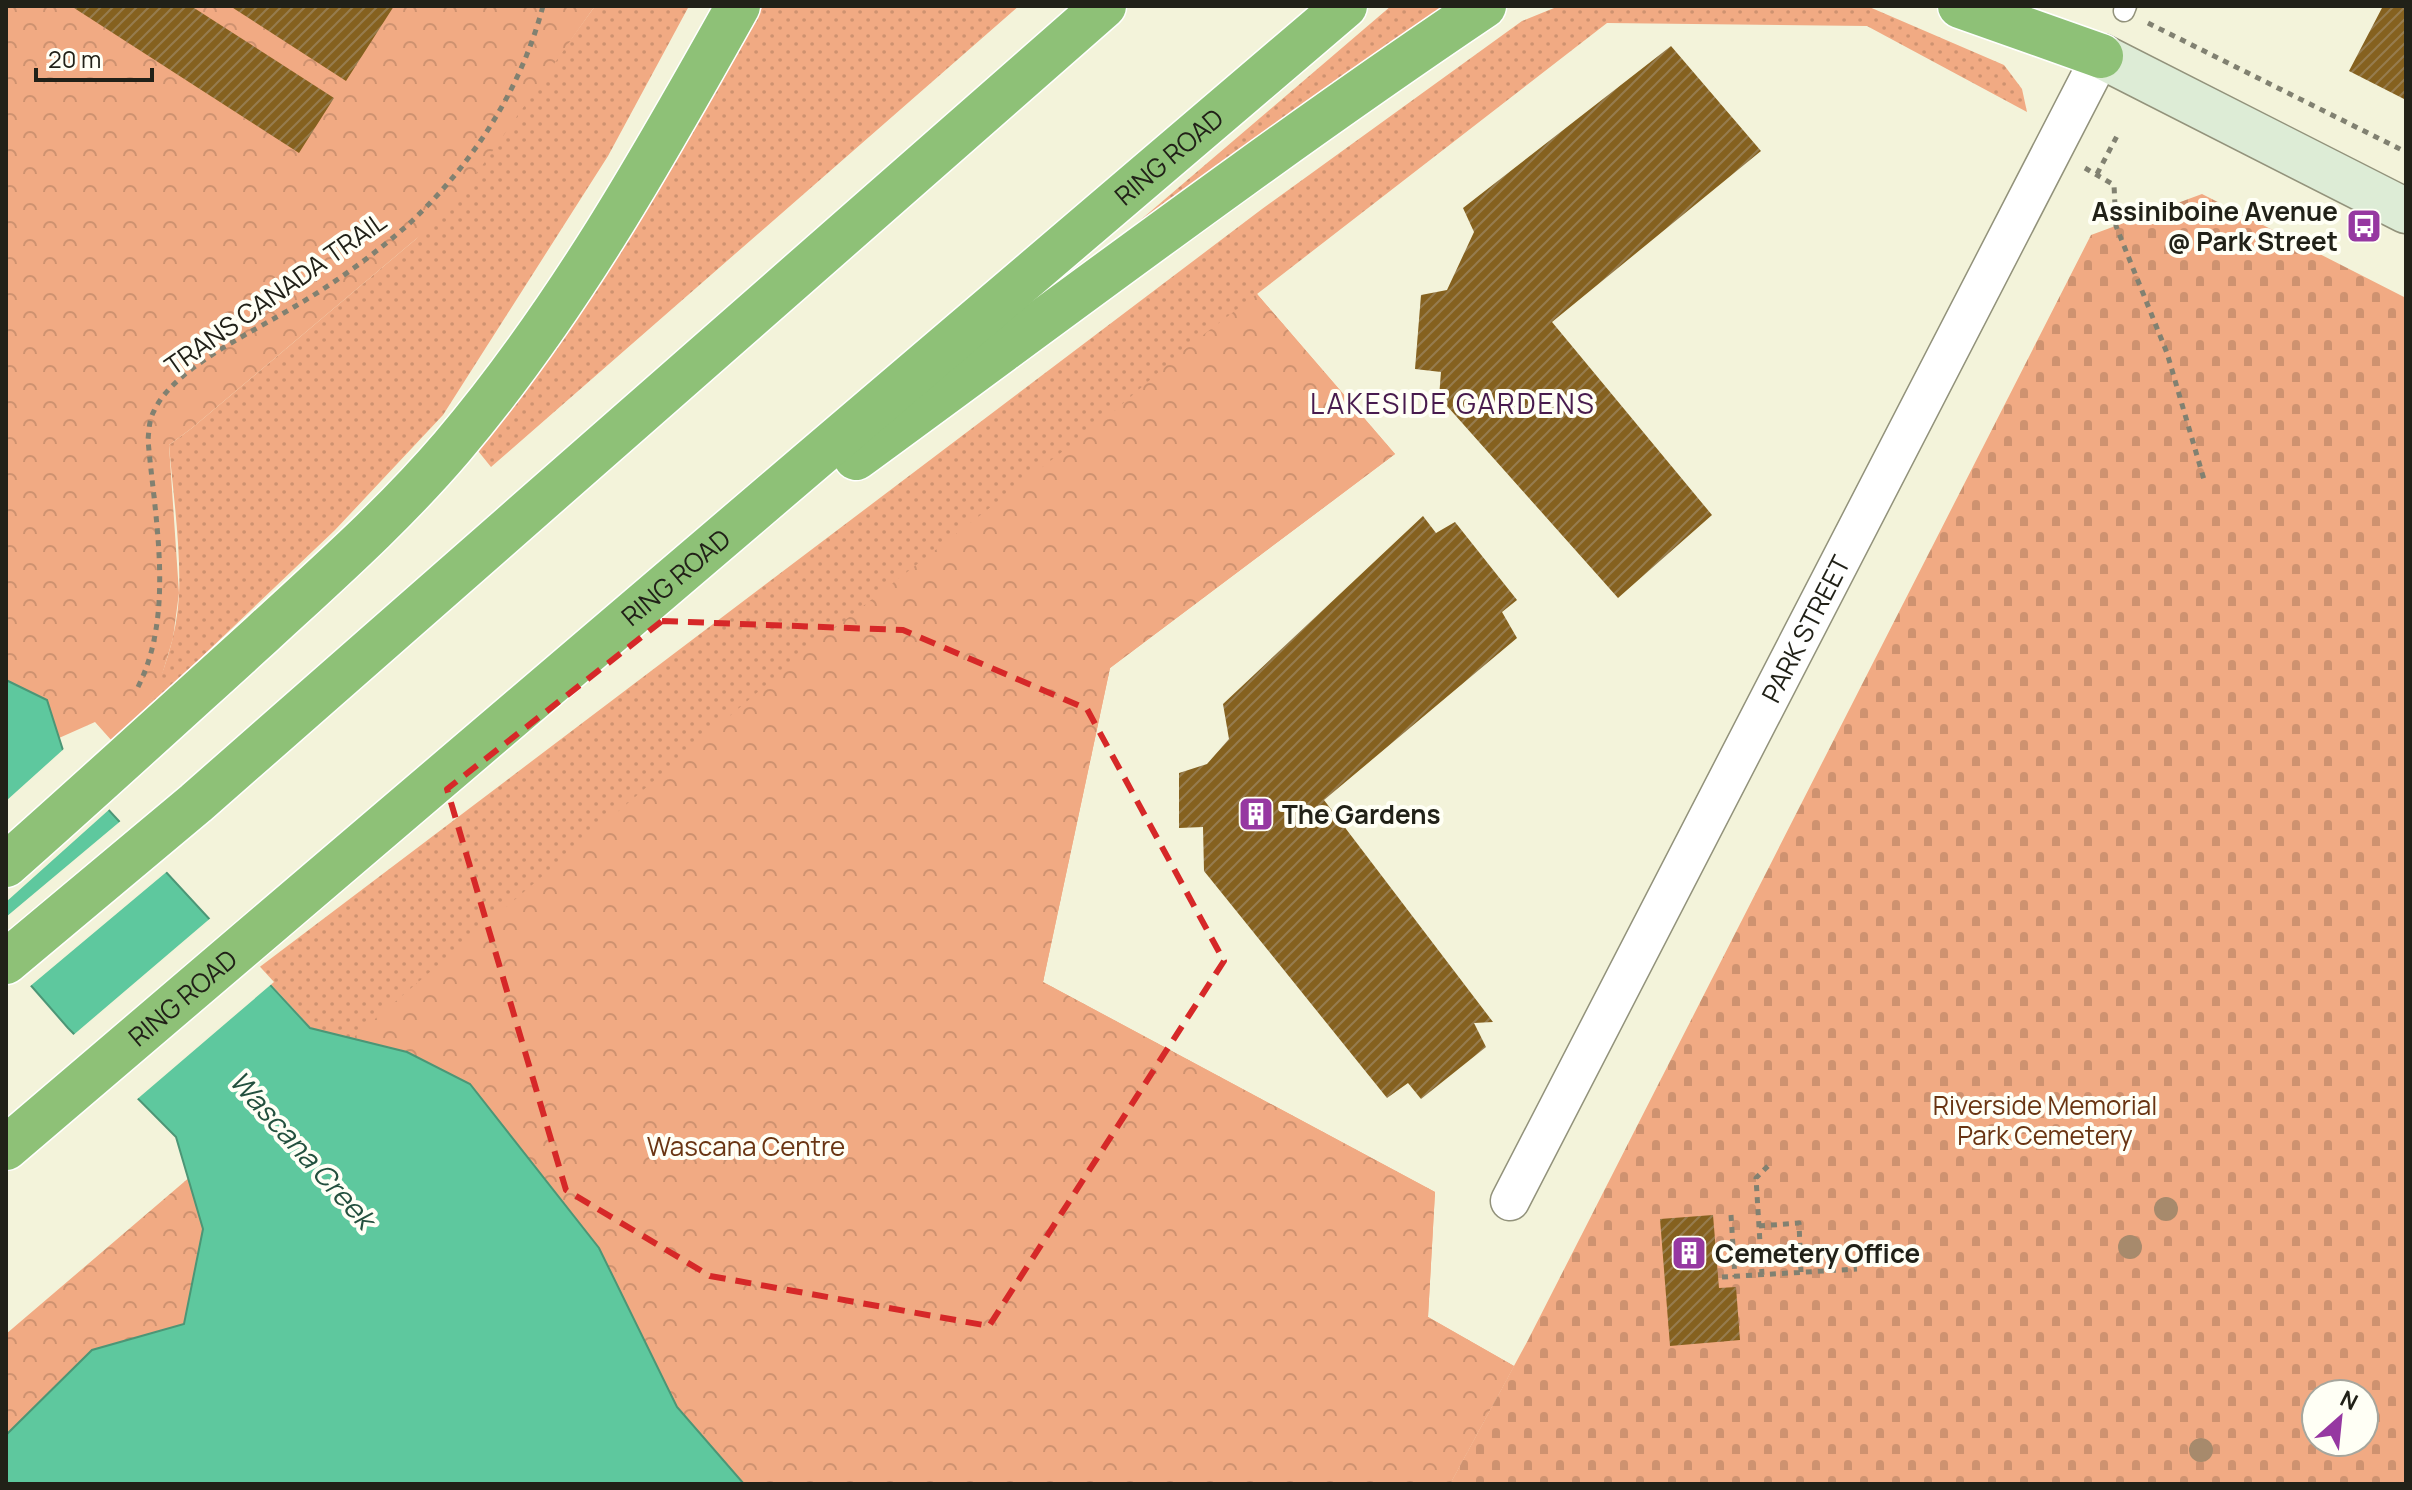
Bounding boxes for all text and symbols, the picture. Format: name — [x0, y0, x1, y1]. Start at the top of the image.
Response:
scale bar — [36, 32, 152, 82]
text: 20 m — [48, 42, 101, 75]
street label: RING ROAD — [1107, 100, 1231, 213]
place label: Assiniboine Avenue @ Park Street — [2092, 193, 2338, 259]
street label: TRANS CANADA TRAIL — [157, 203, 393, 383]
bus stop icon: Assiniboine Avenue @ Park Street — [2345, 207, 2383, 245]
district label: LAKESIDE GARDENS — [1310, 384, 1596, 422]
street label: RING ROAD — [613, 520, 738, 634]
street label: PARK STREET — [1753, 549, 1858, 708]
building icon: The Gardens — [1237, 795, 1275, 833]
place label: The Gardens — [1282, 796, 1441, 832]
street label: RING ROAD — [120, 941, 245, 1054]
water label: Wascana Creek — [222, 1062, 387, 1239]
park label: Riverside Memorial Park Cemetery — [1933, 1087, 2157, 1153]
park label: Wascana Centre — [647, 1128, 845, 1164]
building icon: Cemetery Office — [1670, 1234, 1708, 1272]
place label: Cemetery Office — [1715, 1235, 1920, 1271]
north arrow — [2300, 1378, 2380, 1458]
text: N — [2335, 1383, 2363, 1417]

